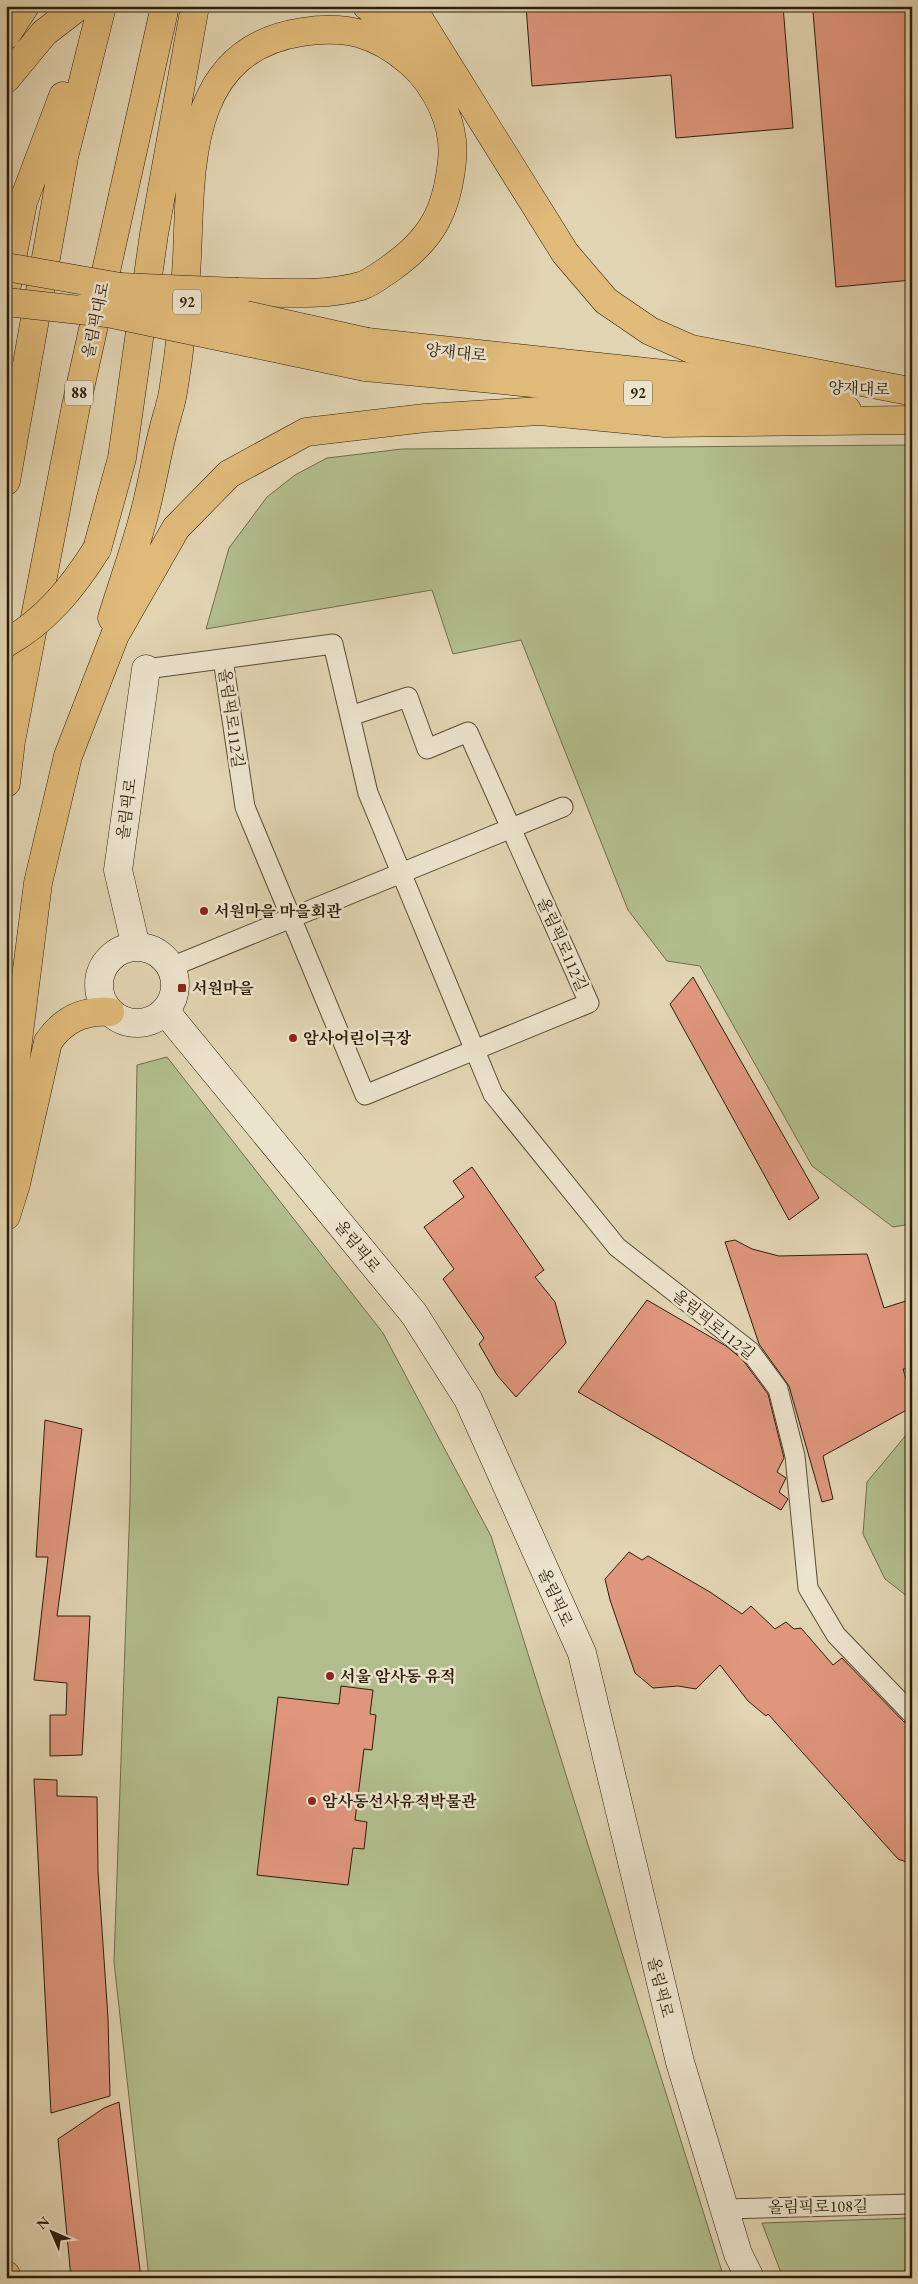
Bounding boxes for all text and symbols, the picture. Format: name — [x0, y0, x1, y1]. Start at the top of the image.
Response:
street label: 올림픽대로 — [77, 280, 114, 360]
road number: 92 — [173, 290, 201, 314]
street label: 양재대로 — [424, 339, 488, 366]
street label: 양재대로 — [828, 377, 891, 400]
road number: 88 — [65, 380, 93, 406]
road number: 92 — [624, 380, 652, 406]
street label: 올림픽로112길 — [214, 667, 249, 769]
street label: 올림픽로 — [112, 776, 141, 841]
street label: 올림픽로112길 — [533, 894, 593, 994]
place label: 서원마을 마을회관 — [214, 901, 342, 922]
marker: 서원마을 마을회관 — [198, 905, 210, 917]
place label: 서원마을 — [192, 978, 254, 999]
marker: 서원마을 — [176, 982, 188, 994]
place label: 암사어린이극장 — [303, 1028, 412, 1049]
marker: 암사어린이극장 — [287, 1032, 299, 1044]
street label: 올림픽로 — [330, 1216, 386, 1277]
street label: 올림픽로112길 — [668, 1285, 759, 1364]
street label: 올림픽로 — [533, 1565, 578, 1630]
place label: 서울 암사동 유적 — [340, 1666, 456, 1687]
marker: 서울 암사동 유적 — [324, 1670, 336, 1682]
place label: 암사동선사유적박물관 — [322, 1791, 477, 1812]
marker: 암사동선사유적박물관 — [306, 1795, 318, 1807]
street label: 올림픽로 — [643, 1955, 678, 2020]
street label: 올림픽로108길 — [768, 2195, 868, 2218]
north arrow — [28, 2206, 78, 2256]
text: N — [32, 2212, 54, 2233]

